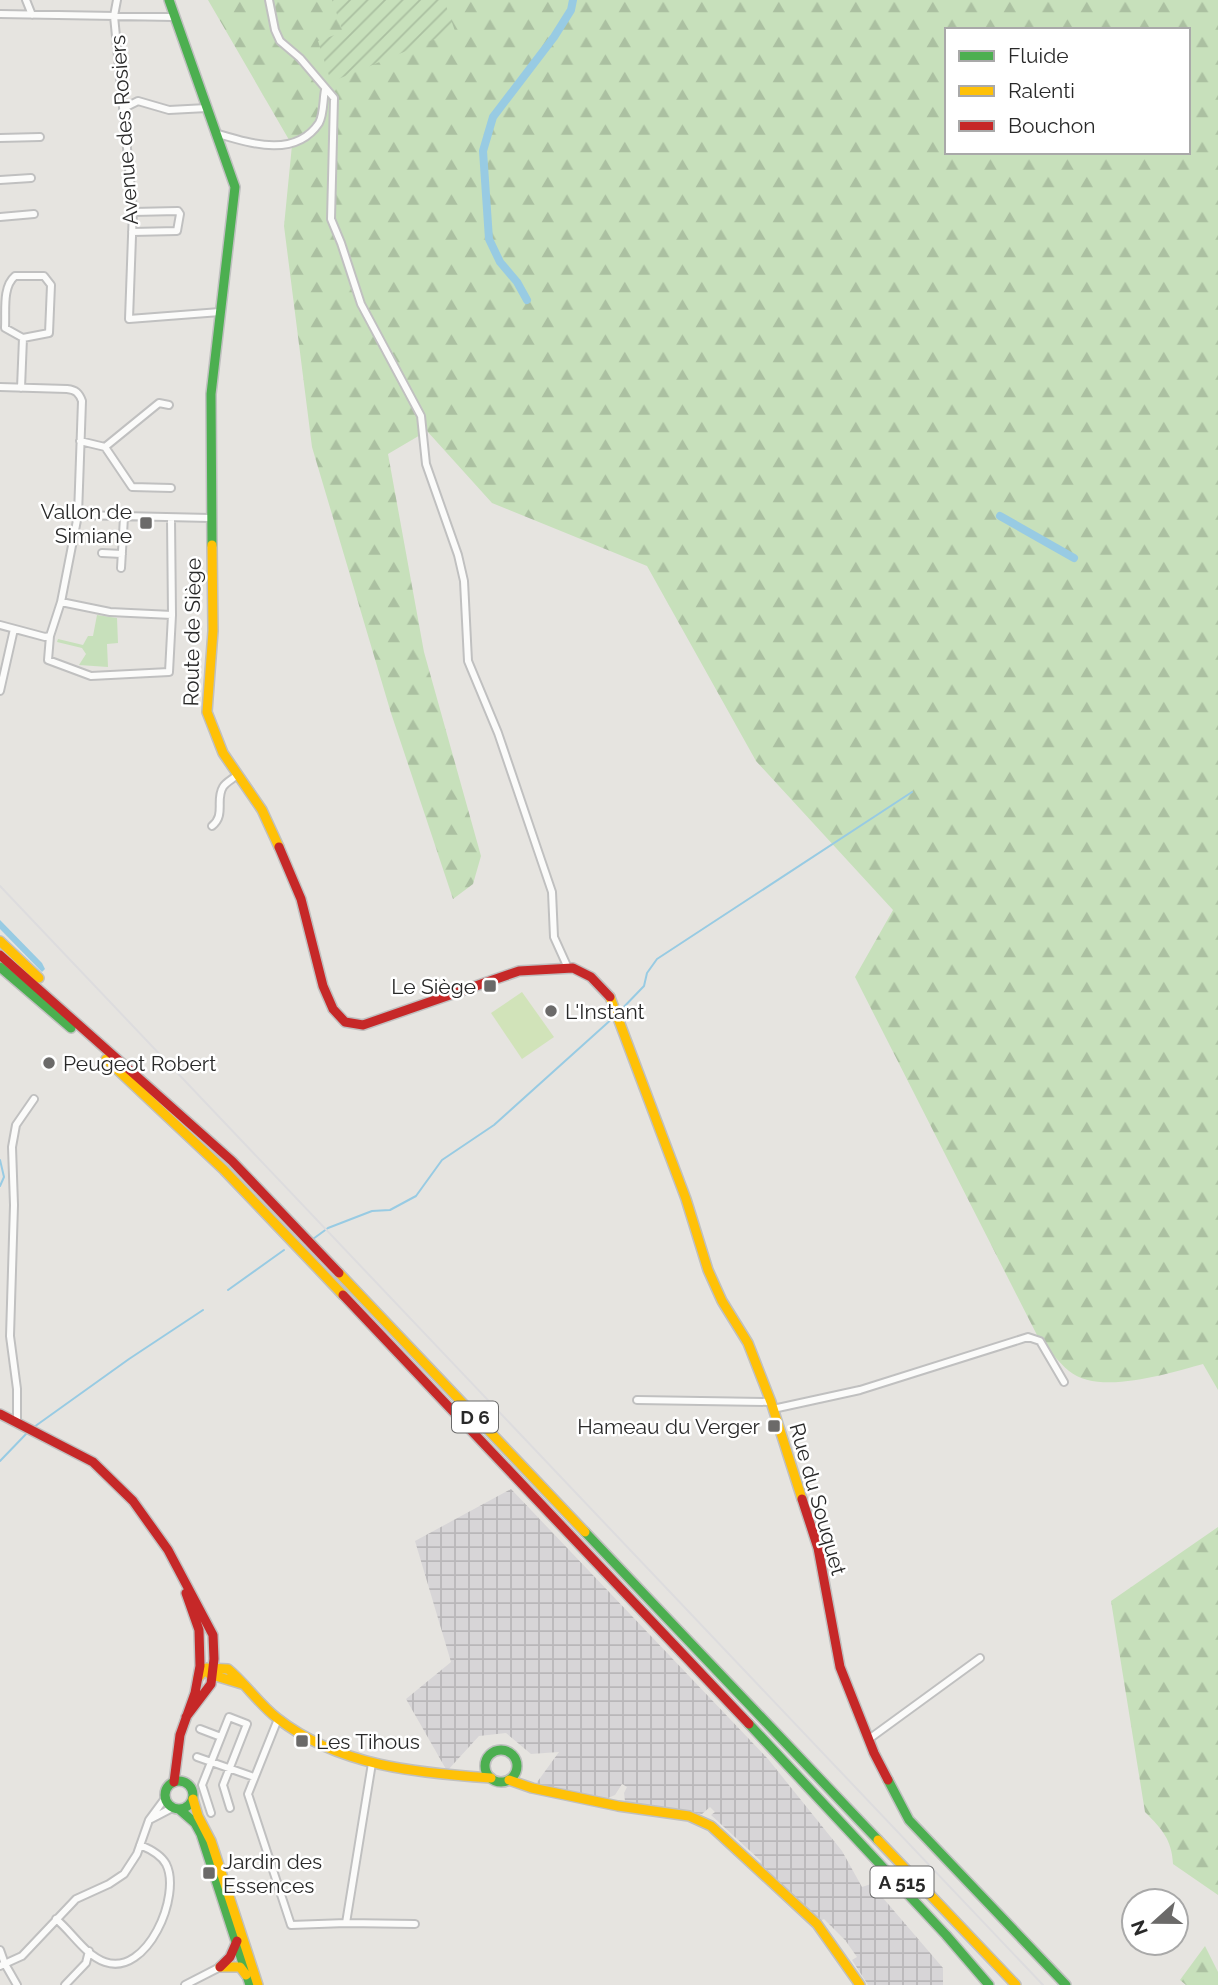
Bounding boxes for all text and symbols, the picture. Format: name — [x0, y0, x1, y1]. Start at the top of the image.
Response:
legend — [945, 28, 1190, 154]
street label: Avenue des Rosiers — [105, 34, 143, 226]
text: Fluide — [1008, 43, 1069, 68]
text: Ralenti — [1008, 78, 1075, 103]
text: Bouchon — [1008, 113, 1095, 138]
place label: Vallon de Simiane — [40, 499, 132, 548]
marker: Vallon de Simiane — [138, 515, 154, 531]
street label: Route de Siège — [178, 558, 206, 706]
place label: Le Siège — [391, 974, 476, 999]
marker: Le Siège — [482, 978, 498, 994]
place label: L'Instant — [565, 999, 645, 1024]
marker: L'Instant — [543, 1003, 559, 1019]
place label: Peugeot Robert — [63, 1051, 216, 1076]
marker: Peugeot Robert — [41, 1055, 57, 1071]
road number: D 6 — [452, 1401, 498, 1432]
place label: Hameau du Verger — [577, 1414, 761, 1439]
marker: Hameau du Verger — [766, 1418, 782, 1434]
street label: Rue du Souquet — [784, 1420, 852, 1578]
place label: Les Tihous — [316, 1729, 420, 1754]
marker: Les Tihous — [294, 1733, 310, 1749]
place label: Jardin des Essences — [223, 1849, 322, 1898]
marker: Jardin des Essences — [201, 1865, 217, 1881]
road number: A 515 — [870, 1866, 934, 1898]
north arrow — [1120, 1887, 1190, 1957]
text: N — [1126, 1917, 1152, 1939]

